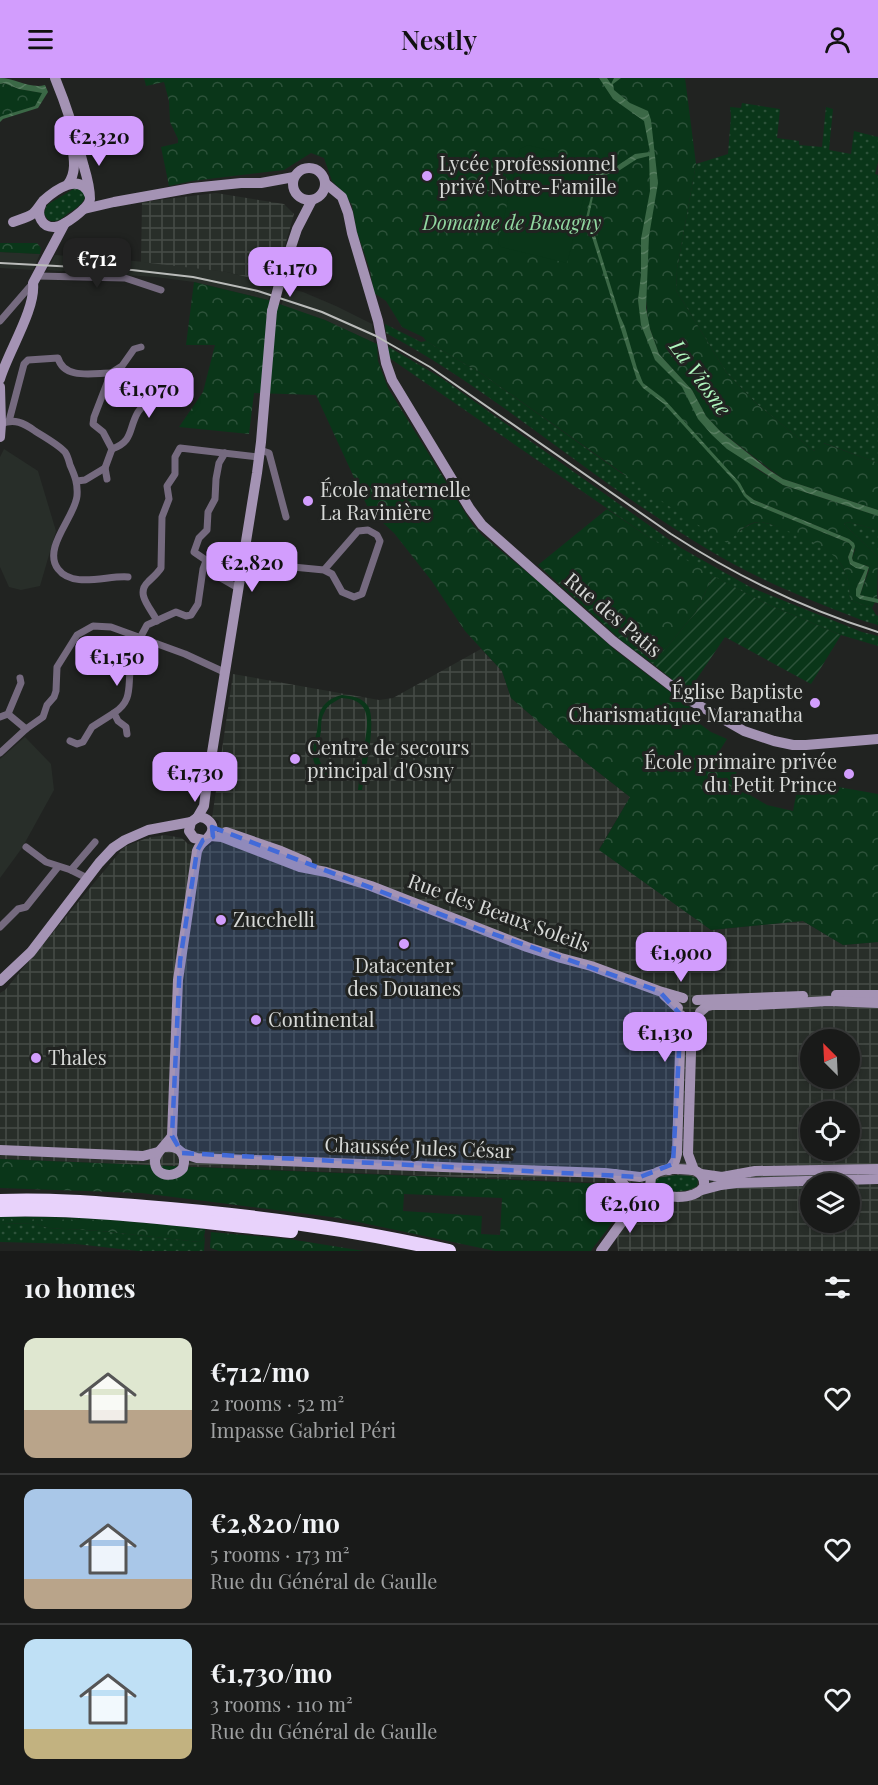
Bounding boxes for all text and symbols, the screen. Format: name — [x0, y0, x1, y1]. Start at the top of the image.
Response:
text: Nestly — [401, 21, 477, 57]
icon: menu — [24, 23, 57, 56]
icon: person — [821, 23, 854, 56]
pin: €2,320 — [50, 116, 148, 167]
text: €2,320 — [68, 122, 130, 149]
place label: Lycée professionnel privé Notre-Famille — [439, 149, 617, 199]
marker: Lycée professionnel privé Notre-Famille — [420, 169, 434, 183]
park label: Domaine de Busagny — [422, 208, 602, 235]
pin: €712 — [61, 238, 133, 289]
text: €712 — [77, 244, 117, 271]
pin: €1,170 — [241, 247, 339, 298]
text: €1,170 — [262, 253, 318, 280]
water label: La Viosne — [664, 332, 739, 421]
pin: €1,070 — [100, 368, 198, 419]
text: €1,070 — [119, 374, 179, 401]
place label: École maternelle La Ravinière — [320, 475, 471, 525]
marker: École maternelle La Ravinière — [301, 494, 315, 508]
pin: €2,820 — [203, 542, 301, 593]
text: €2,820 — [220, 548, 284, 575]
street label: Rue des Patis — [560, 565, 668, 662]
pin: €1,150 — [68, 636, 166, 687]
text: €1,150 — [89, 642, 145, 669]
place label: Église Baptiste Charismatique Maranatha — [568, 677, 803, 727]
marker: Église Baptiste Charismatique Maranatha — [808, 696, 822, 710]
place label: Centre de secours principal d'Osny — [307, 733, 469, 783]
place label: École primaire privée du Petit Prince — [644, 747, 837, 797]
pin: €1,730 — [146, 752, 244, 803]
marker: Centre de secours principal d'Osny — [288, 752, 302, 766]
text: €1,730 — [166, 758, 224, 785]
marker: École primaire privée du Petit Prince — [842, 767, 856, 781]
street label: Rue des Beaux Soleils — [405, 866, 595, 957]
place label: Zucchelli — [233, 905, 315, 932]
marker: Zucchelli — [214, 913, 228, 927]
pin: €1,900 — [632, 932, 730, 983]
marker: Datacenter des Douanes — [397, 937, 411, 951]
text: €1,900 — [650, 938, 712, 965]
place label: Datacenter des Douanes — [347, 951, 461, 1001]
place label: Continental — [268, 1005, 375, 1032]
pin: €1,130 — [616, 1012, 714, 1063]
marker: Continental — [249, 1013, 263, 1027]
text: €1,130 — [637, 1018, 693, 1045]
north arrow — [800, 1029, 860, 1089]
map controls — [800, 1029, 860, 1233]
place label: Thales — [48, 1043, 107, 1070]
marker: Thales — [29, 1051, 43, 1065]
button: locate — [800, 1101, 860, 1161]
street label: Chaussée Jules César — [324, 1130, 514, 1163]
button: layers — [800, 1173, 860, 1233]
pin: €2,610 — [581, 1183, 679, 1234]
text: €2,610 — [600, 1189, 660, 1216]
text: 10 homes — [24, 1270, 136, 1305]
icon: filters — [821, 1271, 854, 1304]
text: €712/mo — [210, 1354, 310, 1389]
icon: home — [72, 1362, 144, 1434]
icon: heart — [821, 1382, 854, 1415]
text: 2 rooms · 52 m² — [210, 1389, 344, 1416]
text: Impasse Gabriel Péri — [210, 1416, 396, 1443]
text: €2,820/mo — [210, 1505, 340, 1540]
icon: home — [72, 1513, 144, 1585]
icon: heart — [821, 1533, 854, 1566]
text: 5 rooms · 173 m² — [210, 1540, 349, 1567]
text: Rue du Général de Gaulle — [210, 1567, 437, 1594]
text: €1,730/mo — [210, 1655, 332, 1690]
icon: home — [72, 1663, 144, 1735]
icon: heart — [821, 1683, 854, 1716]
text: 3 rooms · 110 m² — [210, 1690, 353, 1717]
text: Rue du Général de Gaulle — [210, 1717, 437, 1744]

